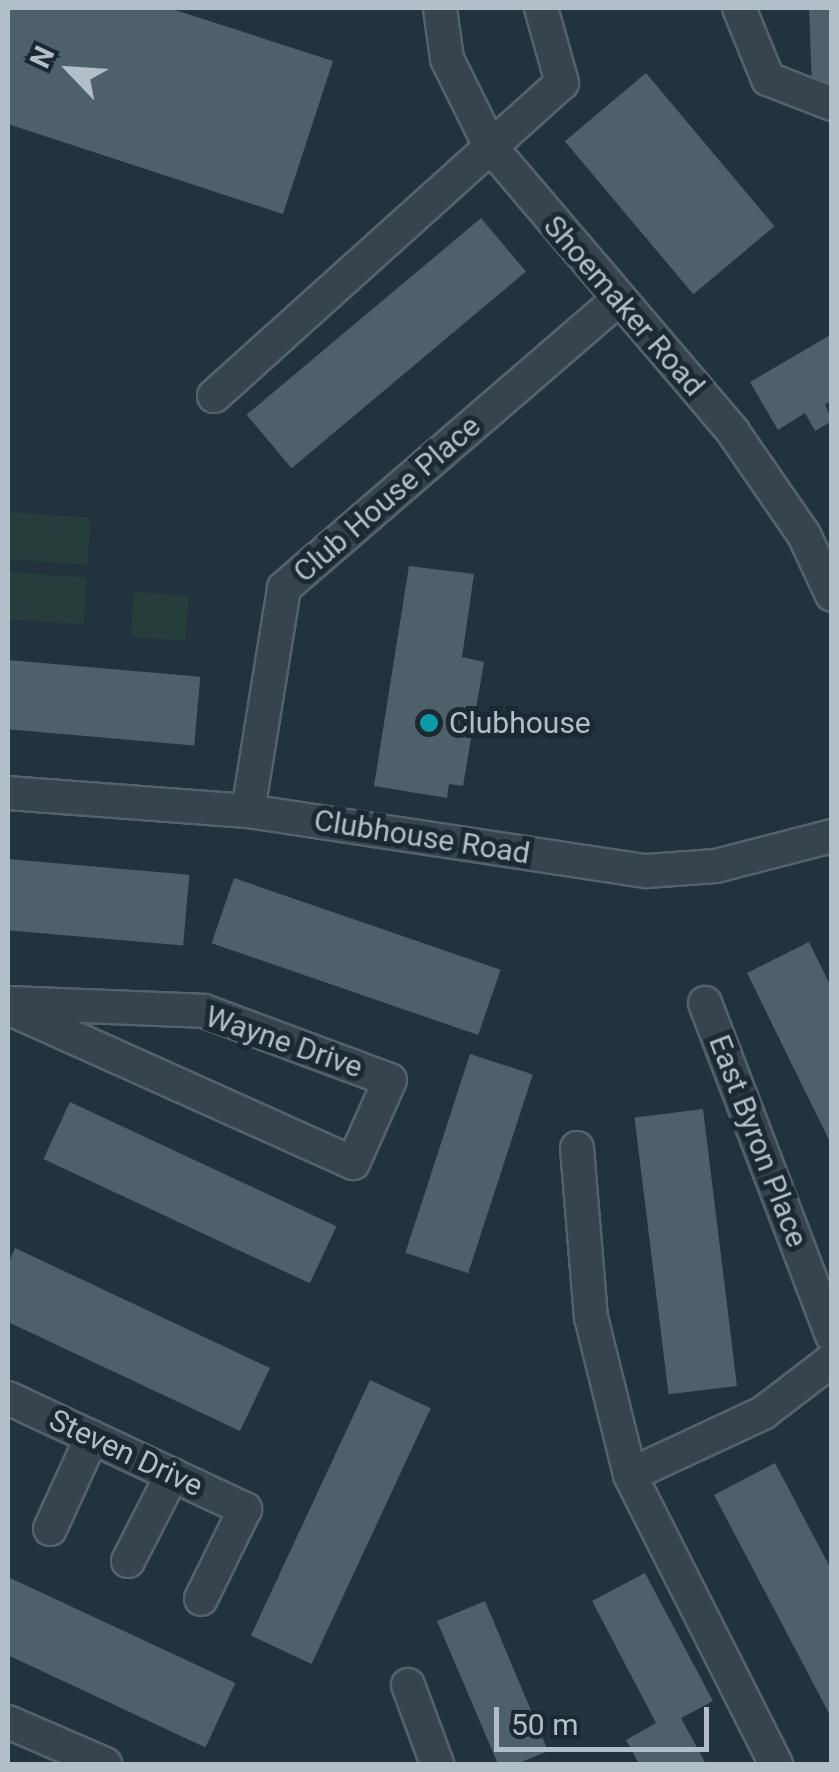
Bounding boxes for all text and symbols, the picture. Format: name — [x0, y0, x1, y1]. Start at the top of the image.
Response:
north arrow — [20, 20, 120, 120]
text: N — [23, 41, 61, 73]
street label: Shoemaker Road — [536, 208, 712, 404]
street label: Club House Place — [286, 408, 488, 590]
place label: Clubhouse — [449, 705, 591, 741]
marker: Clubhouse — [418, 712, 440, 734]
street label: Clubhouse Road — [312, 802, 532, 872]
street label: Wayne Drive — [201, 998, 367, 1086]
street label: East Byron Place — [701, 1030, 815, 1252]
street label: Steven Drive — [44, 1402, 208, 1504]
scale bar — [499, 1687, 714, 1749]
text: 50 m — [511, 1707, 578, 1742]

